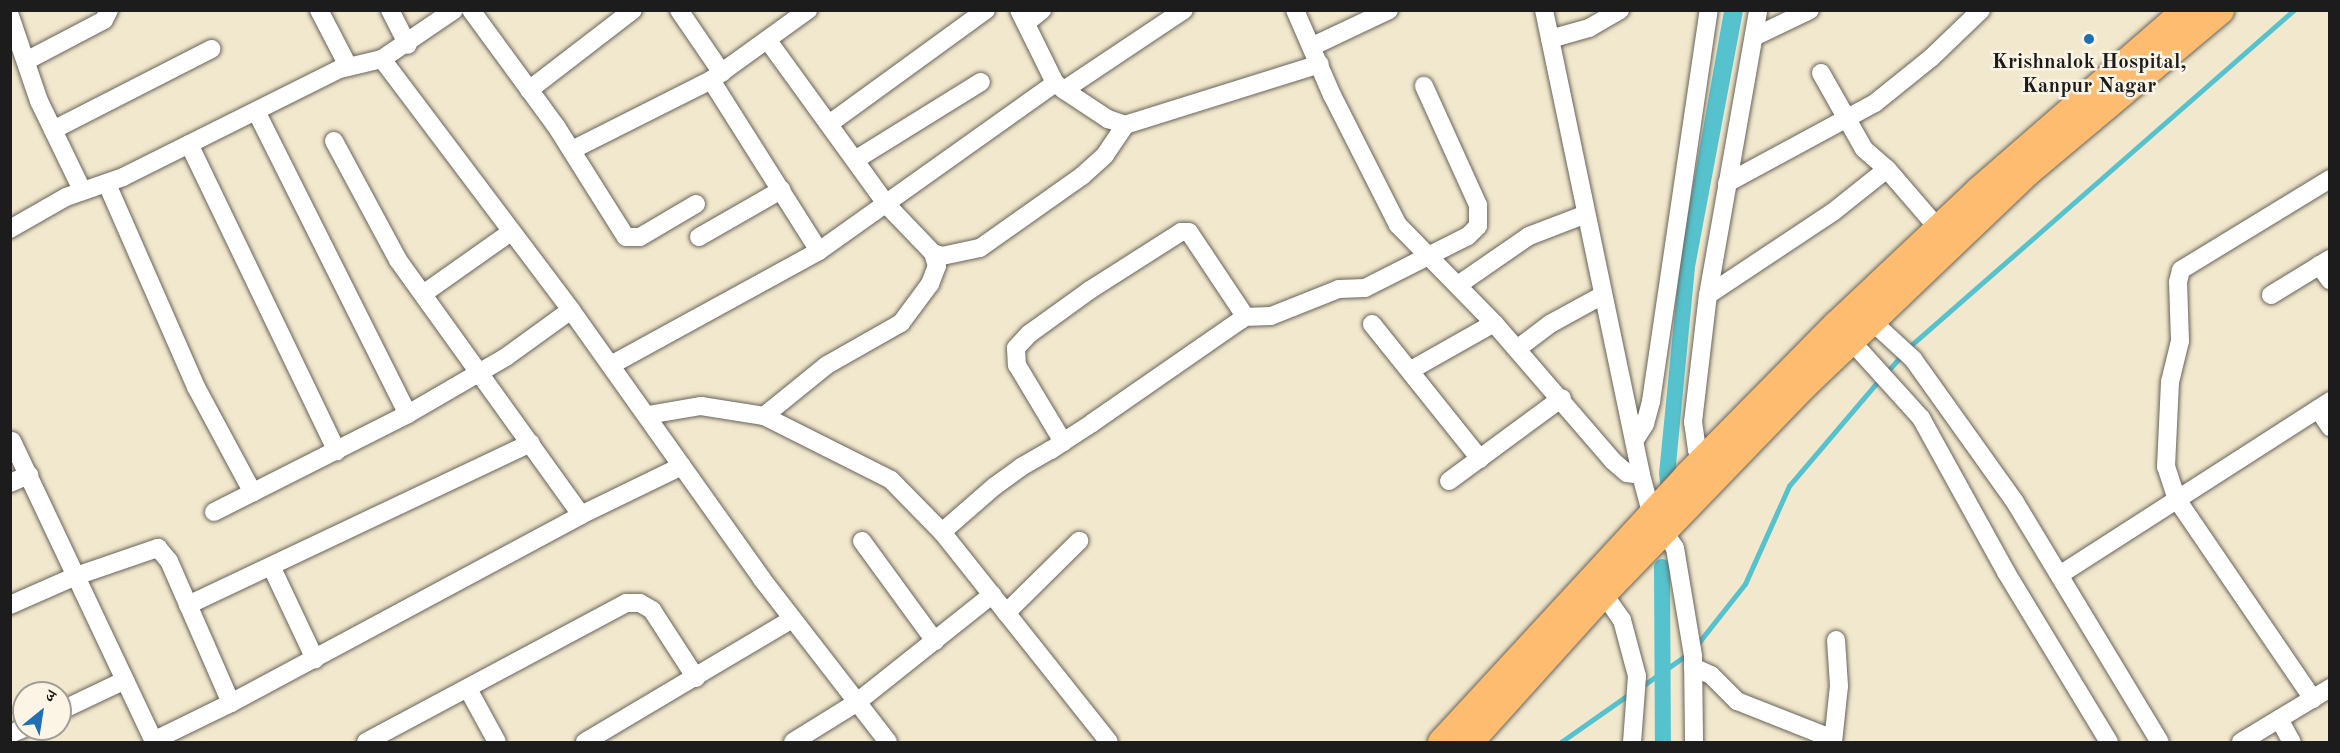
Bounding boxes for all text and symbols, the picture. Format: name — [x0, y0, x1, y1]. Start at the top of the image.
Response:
marker: Krishnalok Hospital, Kanpur Nagar — [2080, 30, 2098, 48]
place label: Krishnalok Hospital, Kanpur Nagar — [1992, 50, 2186, 100]
north arrow — [12, 681, 72, 741]
text: उ — [42, 688, 58, 706]

